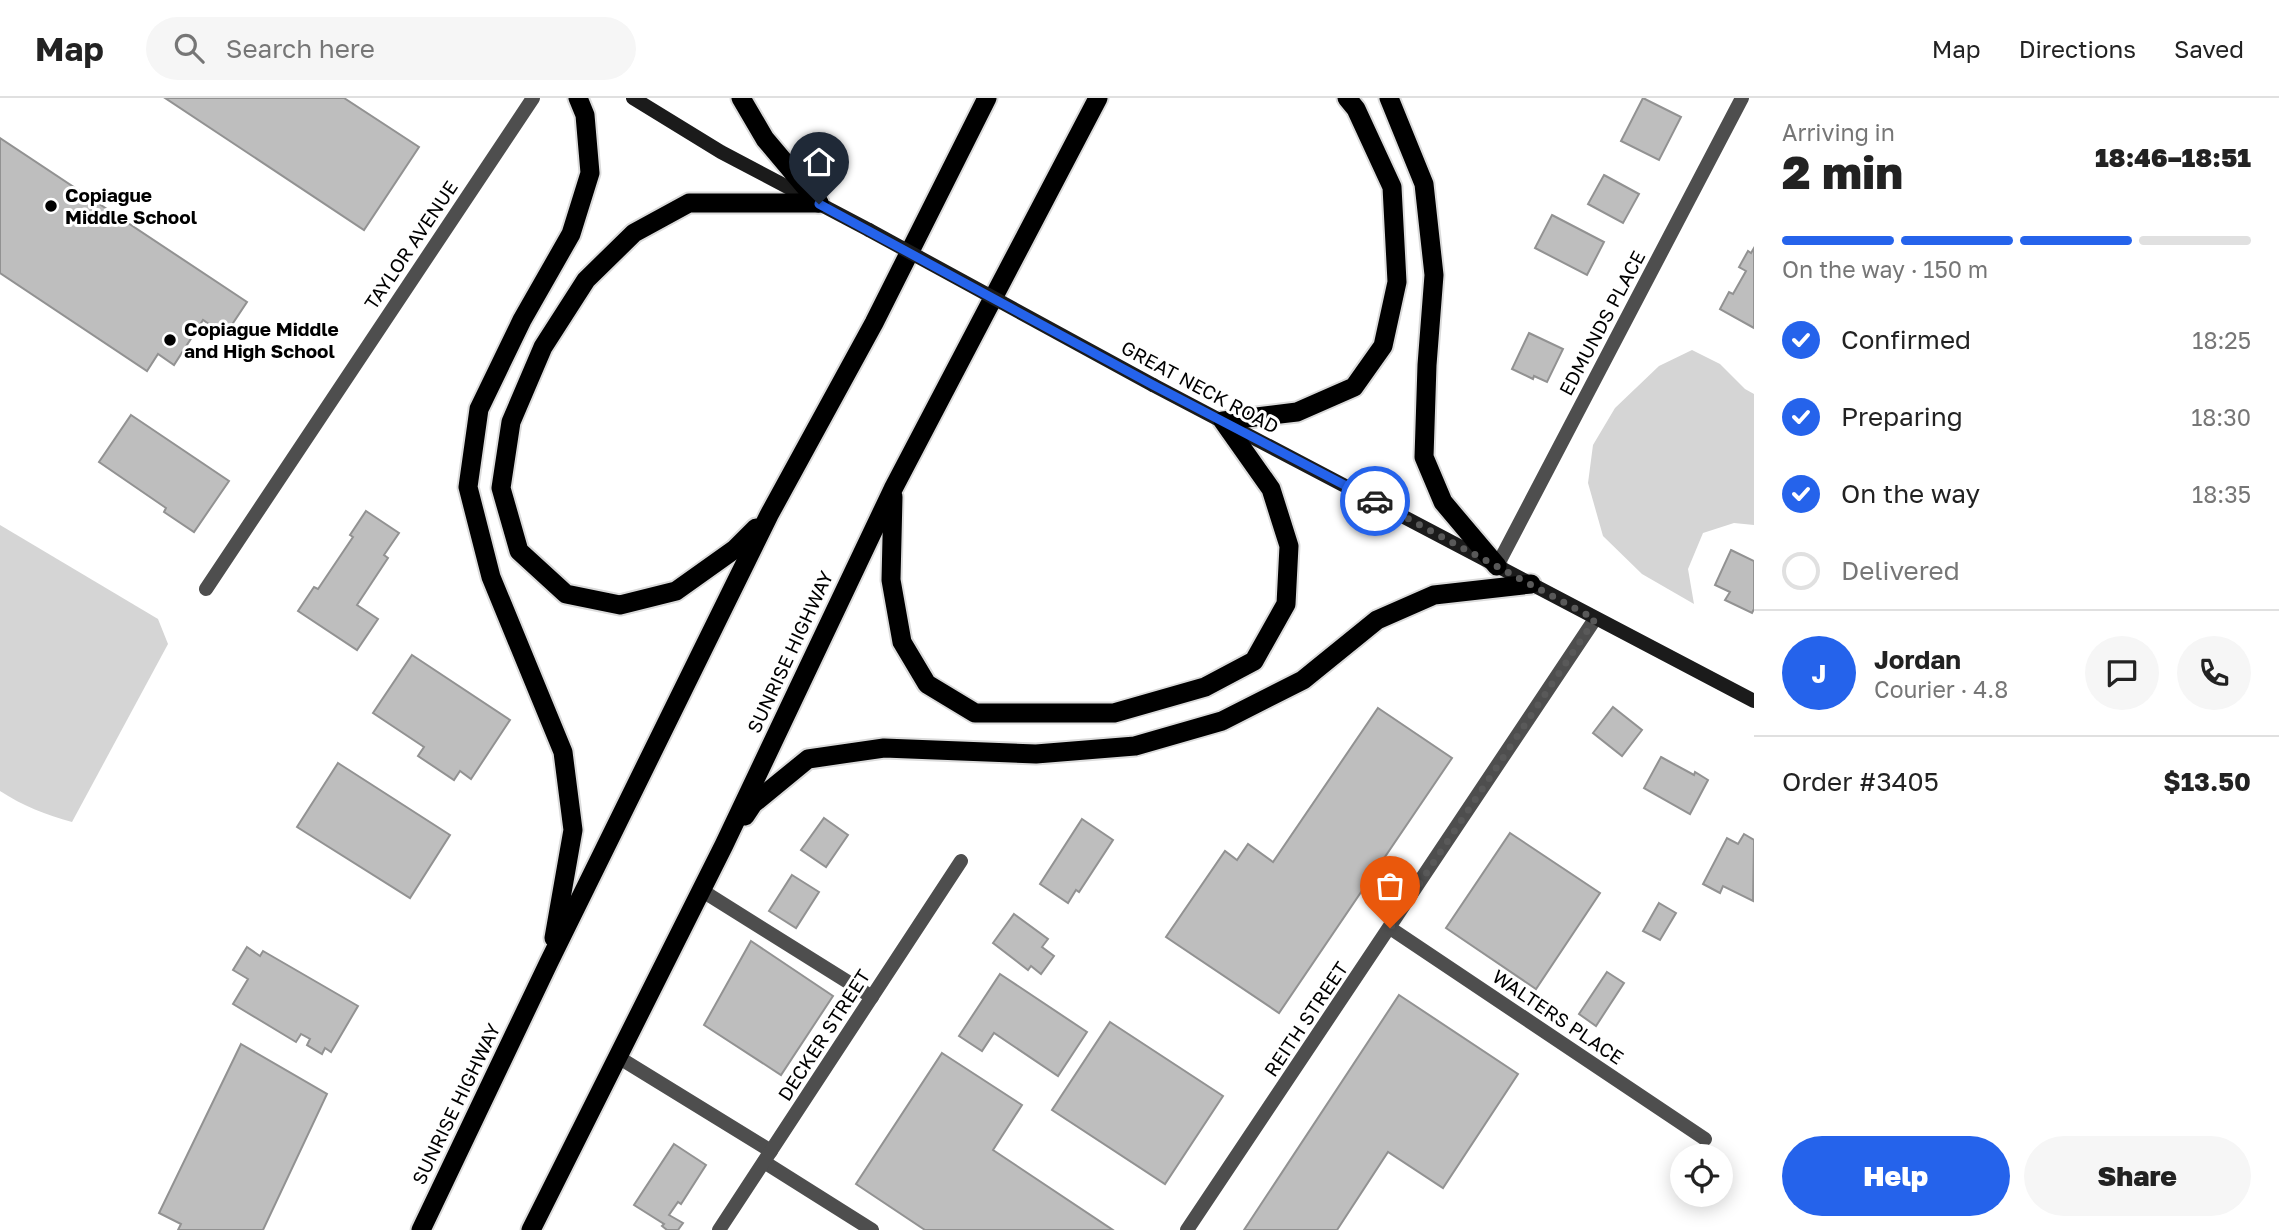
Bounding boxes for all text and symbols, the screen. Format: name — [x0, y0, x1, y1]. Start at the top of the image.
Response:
search box — [146, 17, 636, 80]
text: Map — [35, 29, 104, 68]
icon: search — [170, 29, 208, 67]
text: Search here — [226, 33, 375, 64]
text: Map — [1932, 34, 1981, 63]
text: Directions — [2019, 34, 2136, 63]
text: Saved — [2174, 34, 2244, 63]
text: Arriving in — [1782, 118, 1895, 146]
pin — [789, 132, 849, 204]
text: 18:46–18:51 — [2095, 142, 2251, 173]
icon: home — [800, 143, 838, 181]
text: 2 min — [1782, 144, 1903, 199]
street label: TAYLOR AVENUE — [359, 176, 462, 313]
place label: Copiague Middle School — [65, 183, 197, 228]
marker: Copiague Middle School — [43, 198, 59, 214]
street label: EDMUNDS PLACE — [1554, 247, 1649, 399]
text: On the way · 150 m — [1782, 255, 1988, 283]
place label: Copiague Middle and High School — [184, 317, 339, 362]
icon: check — [1782, 321, 1820, 359]
text: Confirmed — [1841, 324, 1971, 355]
text: 18:25 — [2192, 326, 2251, 354]
marker: Copiague Middle and High School — [162, 332, 178, 348]
street label: GREAT NECK ROAD — [1118, 335, 1283, 438]
icon: check — [1782, 398, 1820, 436]
text: Preparing — [1841, 401, 1963, 432]
text: 18:30 — [2191, 403, 2251, 431]
courier — [1340, 466, 1410, 536]
icon: check — [1782, 475, 1820, 513]
text: On the way — [1841, 478, 1980, 509]
text: 18:35 — [2192, 480, 2251, 508]
icon: car — [1356, 482, 1394, 520]
text: Delivered — [1841, 555, 1960, 586]
street label: SUNRISE HIGHWAY — [742, 567, 837, 736]
button: chat — [2085, 636, 2159, 710]
button: phone — [2177, 636, 2251, 710]
text: Jordan — [1874, 644, 1961, 675]
text: J — [1812, 658, 1826, 689]
text: Courier · 4.8 — [1874, 675, 2008, 703]
text: Order #3405 — [1782, 766, 1939, 797]
text: $13.50 — [2163, 766, 2251, 797]
pin — [1360, 856, 1420, 928]
icon: bag — [1371, 867, 1409, 905]
street label: REITH STREET — [1259, 957, 1352, 1080]
street label: WALTERS PLACE — [1488, 964, 1628, 1069]
street label: DECKER STREET — [773, 965, 875, 1105]
street label: SUNRISE HIGHWAY — [407, 1020, 505, 1188]
button: Help — [1782, 1136, 2010, 1216]
button: Share — [2024, 1136, 2251, 1216]
map controls — [1670, 1144, 1733, 1207]
button: locate — [1670, 1144, 1733, 1207]

